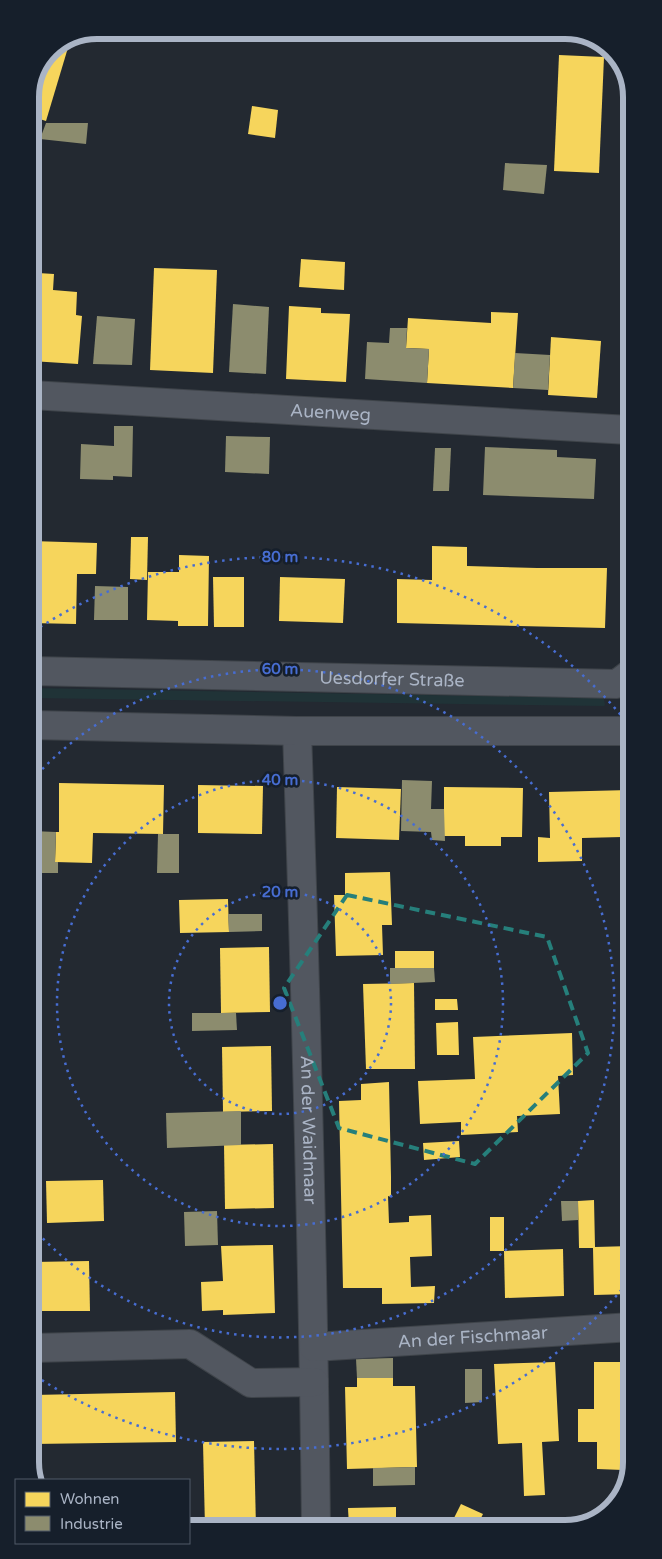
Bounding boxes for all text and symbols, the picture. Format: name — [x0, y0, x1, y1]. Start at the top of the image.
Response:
street label: Auenweg — [289, 399, 371, 426]
text: 80 m — [262, 548, 298, 566]
text: 60 m — [262, 660, 298, 678]
street label: Uesdorfer Straße — [319, 666, 465, 692]
text: 40 m — [262, 771, 298, 789]
text: 20 m — [262, 883, 298, 901]
centre of rings — [271, 994, 289, 1012]
street label: An der Waidmaar — [296, 1055, 322, 1205]
street label: An der Fischmaar — [397, 1321, 548, 1353]
legend — [15, 1479, 190, 1544]
text: Wohnen — [60, 1490, 120, 1508]
text: Industrie — [60, 1515, 123, 1533]

